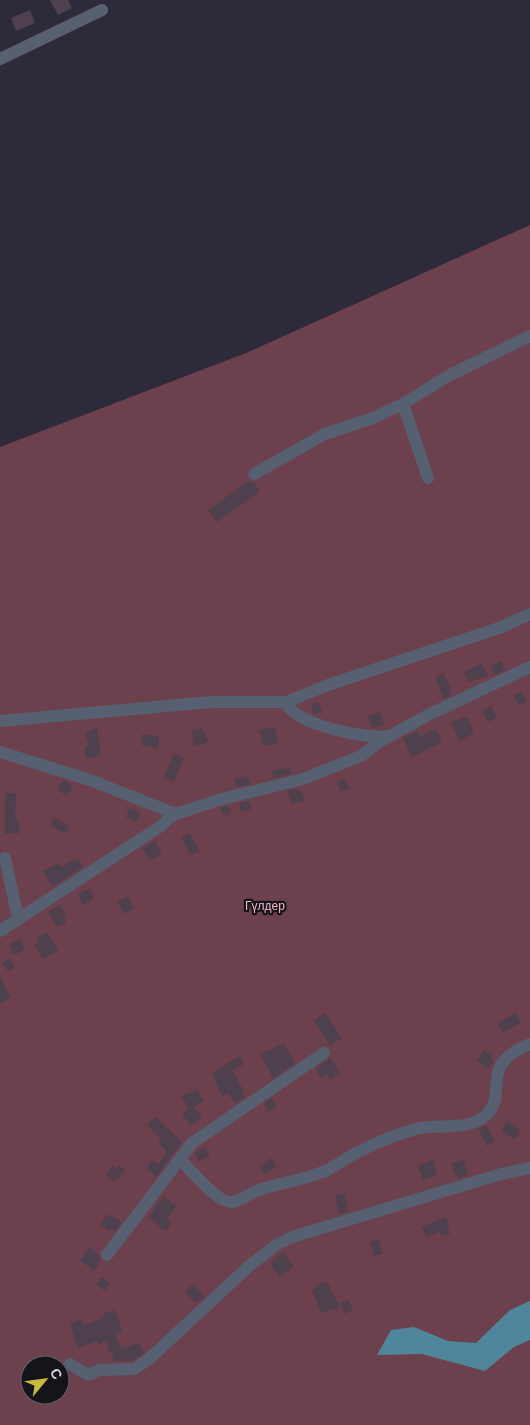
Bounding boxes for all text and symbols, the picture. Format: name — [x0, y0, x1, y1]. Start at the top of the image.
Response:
park label: Гүлдер — [245, 899, 285, 913]
north arrow — [20, 1355, 70, 1405]
text: С — [47, 1365, 66, 1382]

